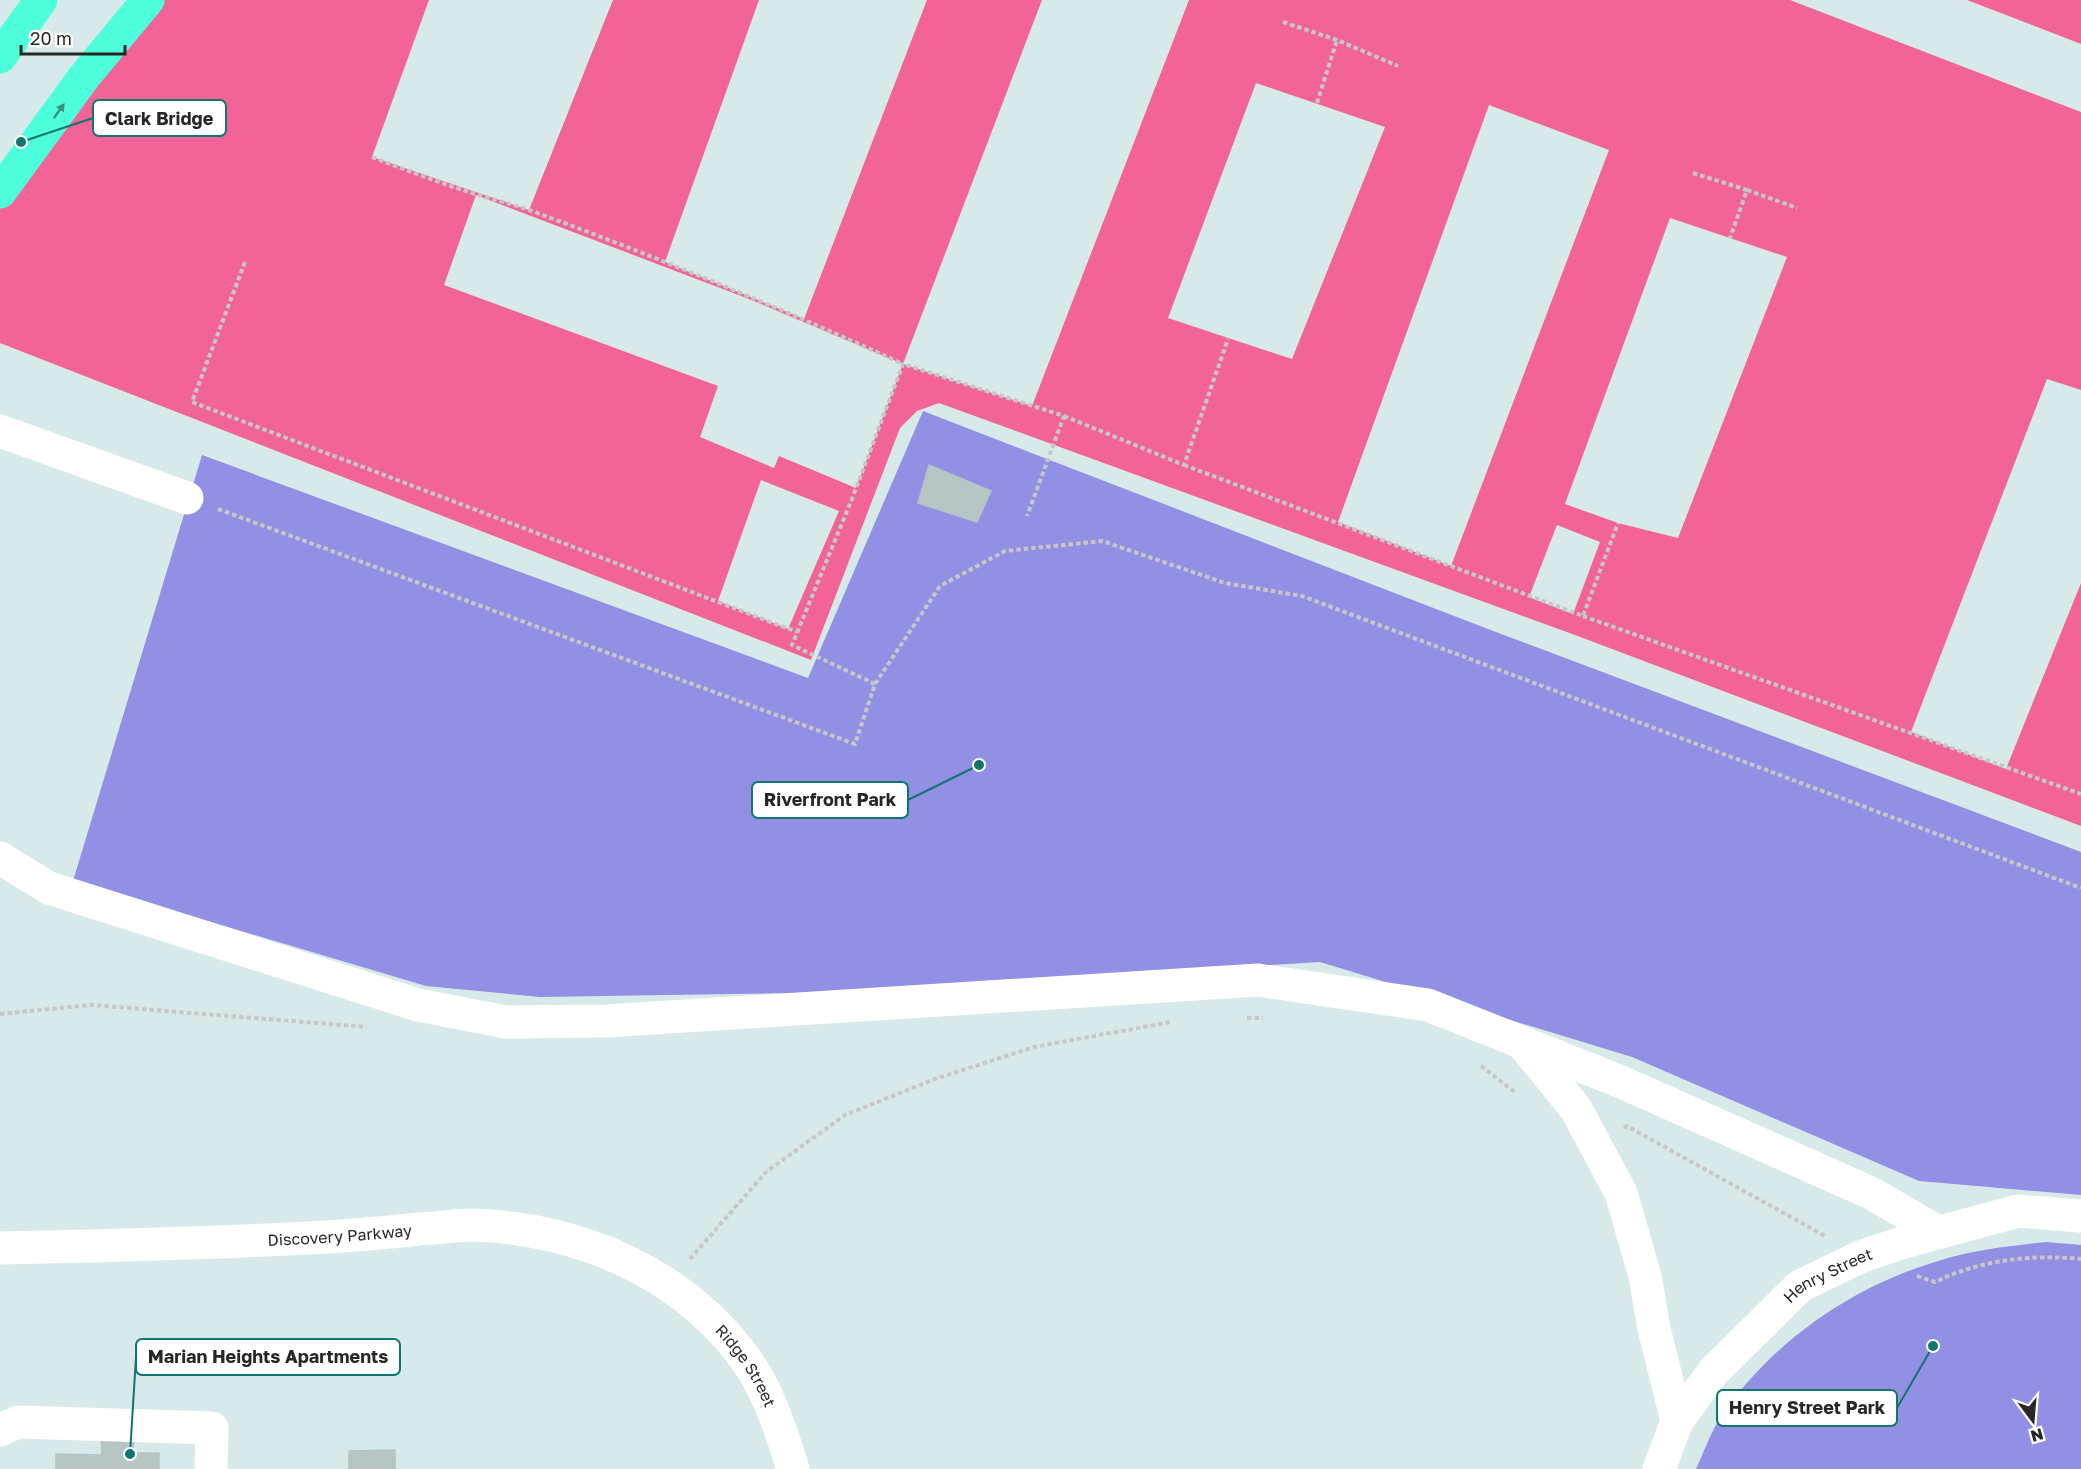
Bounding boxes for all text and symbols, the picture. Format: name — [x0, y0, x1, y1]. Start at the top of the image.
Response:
scale bar — [21, 18, 124, 56]
text: 20 m — [30, 27, 72, 49]
callout: Clark Bridge — [93, 100, 226, 136]
one-way arrow — [53, 104, 65, 119]
text: Clark Bridge — [105, 107, 214, 129]
callout: Riverfront Park — [752, 782, 908, 818]
text: Riverfront Park — [764, 788, 897, 810]
street label: Discovery Parkway — [267, 1220, 413, 1250]
street label: Henry Street — [1779, 1244, 1875, 1307]
street label: Ridge Street — [711, 1320, 780, 1410]
callout: Marian Heights Apartments — [136, 1339, 400, 1375]
text: Marian Heights Apartments — [148, 1345, 388, 1367]
callout: Henry Street Park — [1717, 1390, 1897, 1426]
north arrow — [2003, 1391, 2063, 1451]
text: Henry Street Park — [1729, 1396, 1886, 1418]
text: N — [2029, 1424, 2046, 1447]

